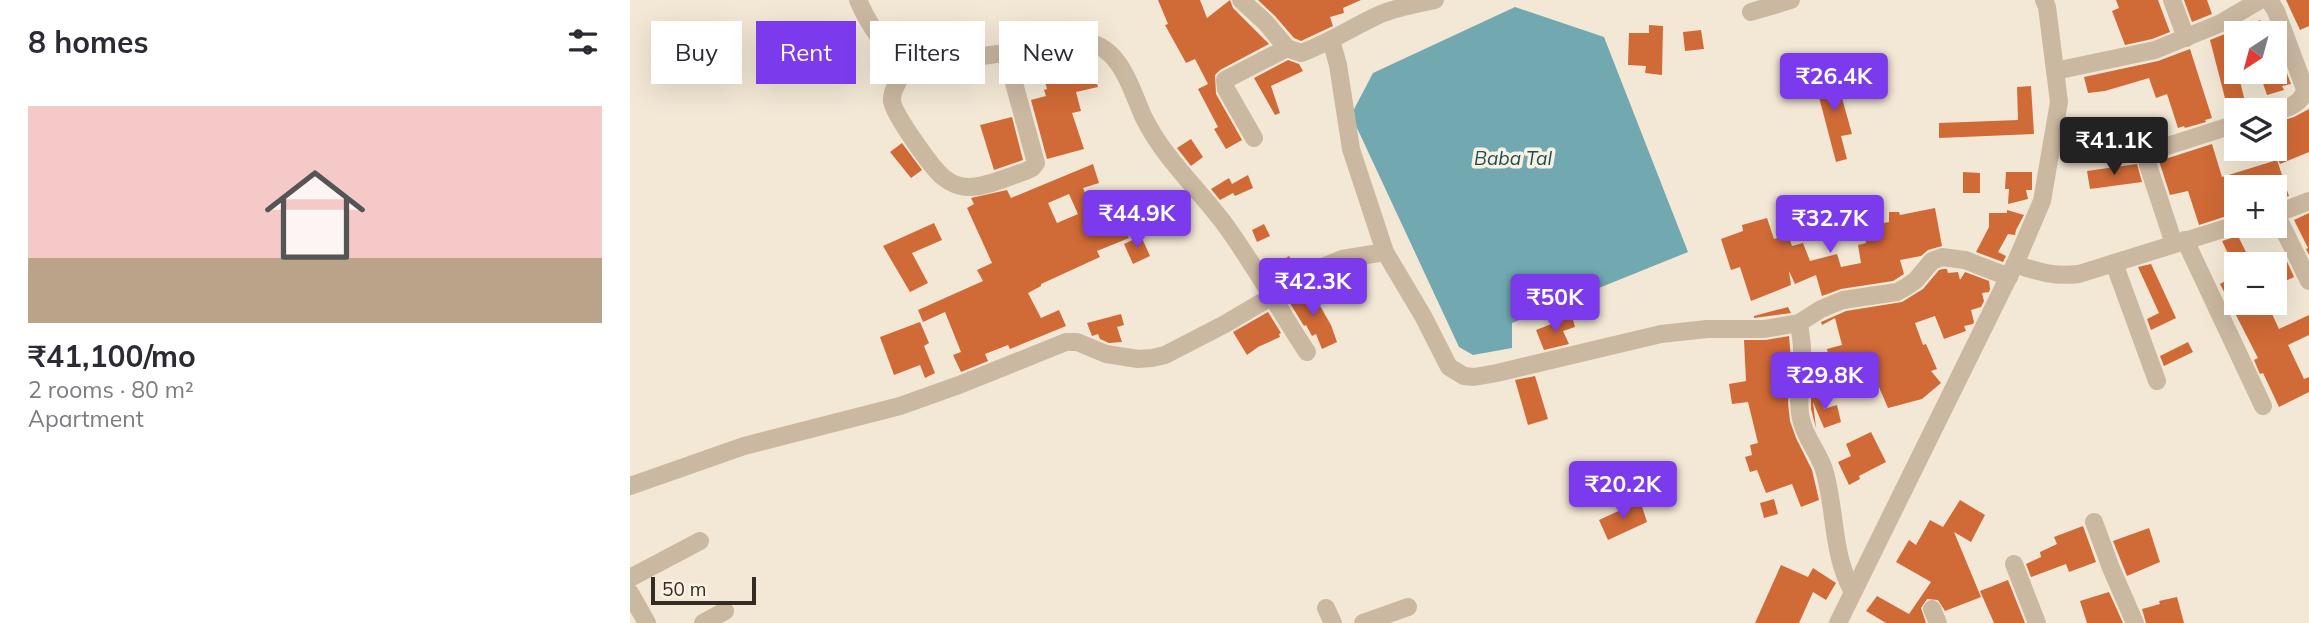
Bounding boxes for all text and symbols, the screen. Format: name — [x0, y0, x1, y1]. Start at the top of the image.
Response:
chip: Buy — [651, 21, 742, 84]
chip: Rent — [756, 21, 856, 84]
chip: Filters — [870, 21, 985, 84]
chip: New — [999, 21, 1098, 84]
north arrow — [2224, 21, 2287, 84]
map controls — [2224, 21, 2287, 315]
text: 8 homes — [28, 23, 149, 61]
icon: filters — [564, 23, 602, 61]
pin: ₹26.4K — [1777, 54, 1891, 113]
text: ₹26.4K — [1796, 61, 1872, 90]
button: layers — [2224, 98, 2287, 161]
pin: ₹41.1K — [2057, 118, 2171, 177]
text: ₹41.1K — [2076, 125, 2152, 154]
water label: Baba Tal — [1474, 146, 1552, 170]
icon: home — [252, 152, 378, 278]
button: + — [2224, 175, 2287, 238]
pin: ₹44.9K — [1080, 190, 1194, 250]
pin: ₹32.7K — [1773, 196, 1887, 255]
text: ₹44.9K — [1099, 198, 1175, 227]
text: ₹32.7K — [1792, 203, 1868, 232]
button: − — [2224, 252, 2287, 315]
pin: ₹42.3K — [1256, 258, 1370, 318]
text: ₹42.3K — [1275, 266, 1351, 295]
pin: ₹50K — [1514, 274, 1596, 334]
text: ₹50K — [1527, 282, 1583, 311]
text: ₹41,100/mo — [28, 337, 196, 375]
pin: ₹29.8K — [1768, 352, 1882, 412]
text: ₹29.8K — [1787, 360, 1863, 389]
text: 2 rooms · 80 m² — [28, 375, 194, 404]
text: Apartment — [28, 404, 144, 433]
pin: ₹20.2K — [1566, 462, 1680, 521]
text: ₹20.2K — [1585, 469, 1661, 498]
scale bar — [651, 574, 756, 606]
text: 50 m — [662, 577, 706, 601]

